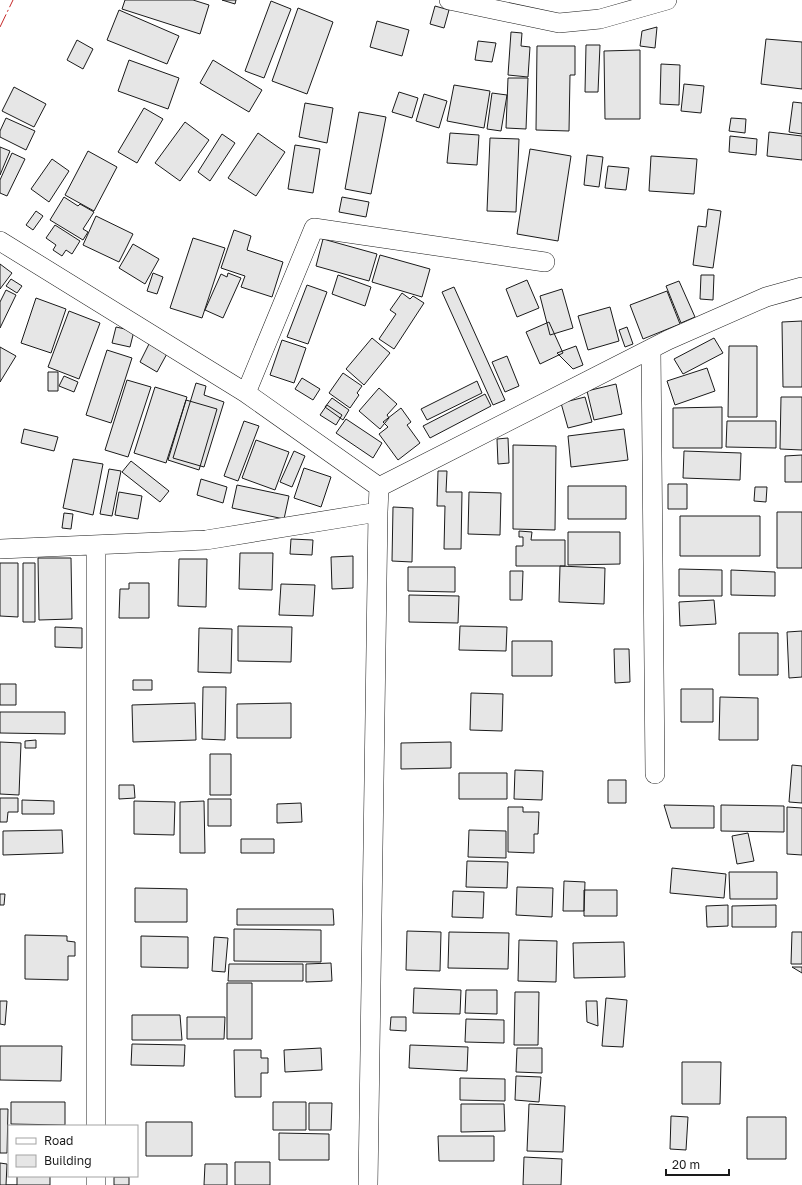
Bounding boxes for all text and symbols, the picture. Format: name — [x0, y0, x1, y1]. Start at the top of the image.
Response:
legend — [8, 1125, 138, 1177]
text: Road — [44, 1133, 73, 1148]
scale bar — [666, 1151, 729, 1177]
text: Building — [44, 1153, 92, 1168]
text: 20 m — [672, 1157, 700, 1172]

